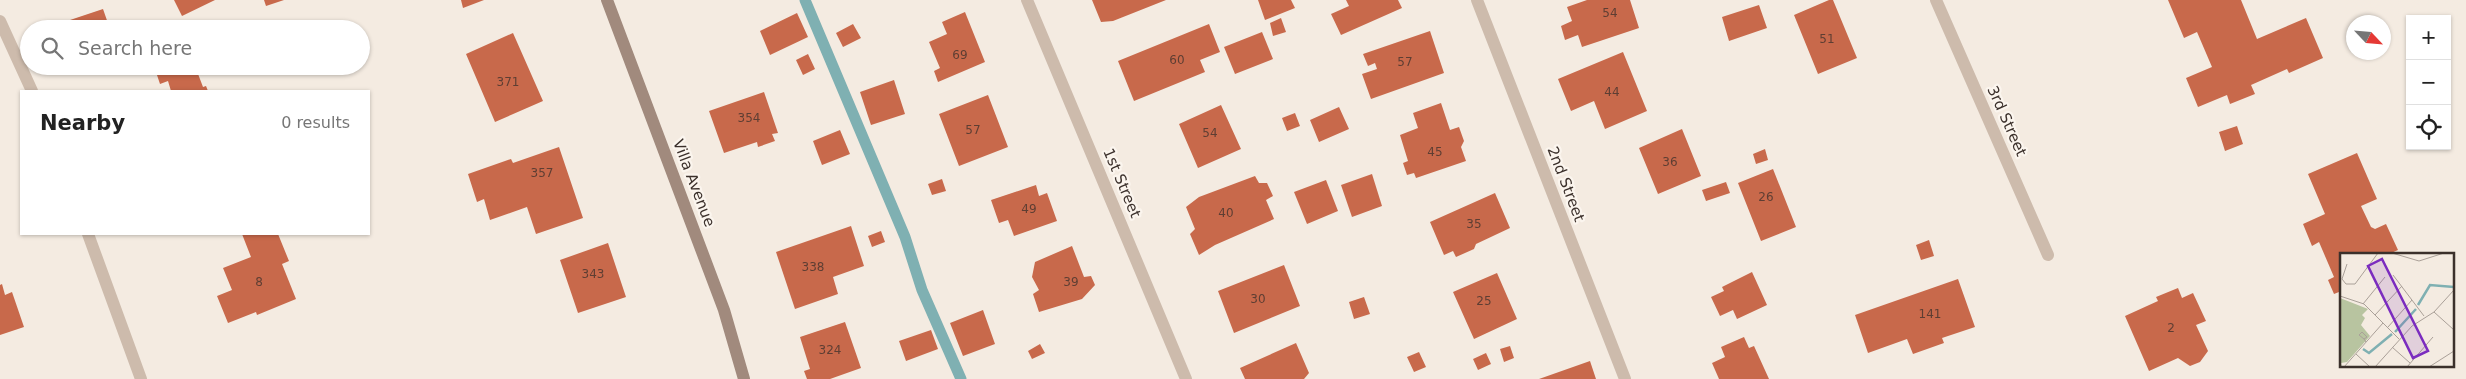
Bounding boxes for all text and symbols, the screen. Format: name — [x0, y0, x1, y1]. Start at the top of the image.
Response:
house number: 54 — [1602, 6, 1618, 20]
north arrow — [2346, 15, 2391, 60]
map controls — [2406, 15, 2451, 150]
button: + — [2406, 15, 2451, 60]
search box — [20, 20, 370, 75]
house number: 51 — [1819, 32, 1835, 46]
icon: search — [38, 34, 66, 62]
text: Search here — [78, 37, 192, 59]
house number: 69 — [952, 48, 968, 62]
house number: 60 — [1169, 53, 1185, 67]
house number: 57 — [1397, 55, 1413, 69]
button: − — [2406, 60, 2451, 105]
house number: 371 — [497, 75, 519, 89]
street label: 3rd Street — [1983, 83, 2031, 159]
house number: 44 — [1604, 85, 1620, 99]
button: locate — [2406, 105, 2451, 150]
text: Nearby — [40, 111, 125, 135]
house number: 354 — [738, 111, 760, 125]
text: 0 results — [281, 113, 350, 132]
house number: 57 — [965, 123, 981, 137]
house number: 54 — [1202, 126, 1218, 140]
street label: Villa Avenue — [669, 137, 719, 229]
street label: 2nd Street — [1543, 144, 1589, 224]
house number: 45 — [1427, 145, 1443, 159]
street label: 1st Street — [1099, 146, 1145, 220]
house number: 36 — [1662, 155, 1678, 169]
house number: 357 — [531, 166, 553, 180]
house number: 26 — [1758, 190, 1774, 204]
house number: 49 — [1021, 202, 1037, 216]
house number: 40 — [1218, 206, 1234, 220]
house number: 35 — [1466, 217, 1482, 231]
inset map — [2340, 253, 2454, 366]
house number: 338 — [802, 260, 824, 274]
house number: 343 — [582, 267, 604, 281]
house number: 8 — [255, 275, 263, 289]
house number: 39 — [1063, 275, 1079, 289]
house number: 30 — [1250, 292, 1266, 306]
house number: 25 — [1476, 294, 1492, 308]
house number: 141 — [1919, 307, 1941, 321]
house number: 2 — [2167, 321, 2175, 335]
house number: 324 — [819, 343, 841, 357]

